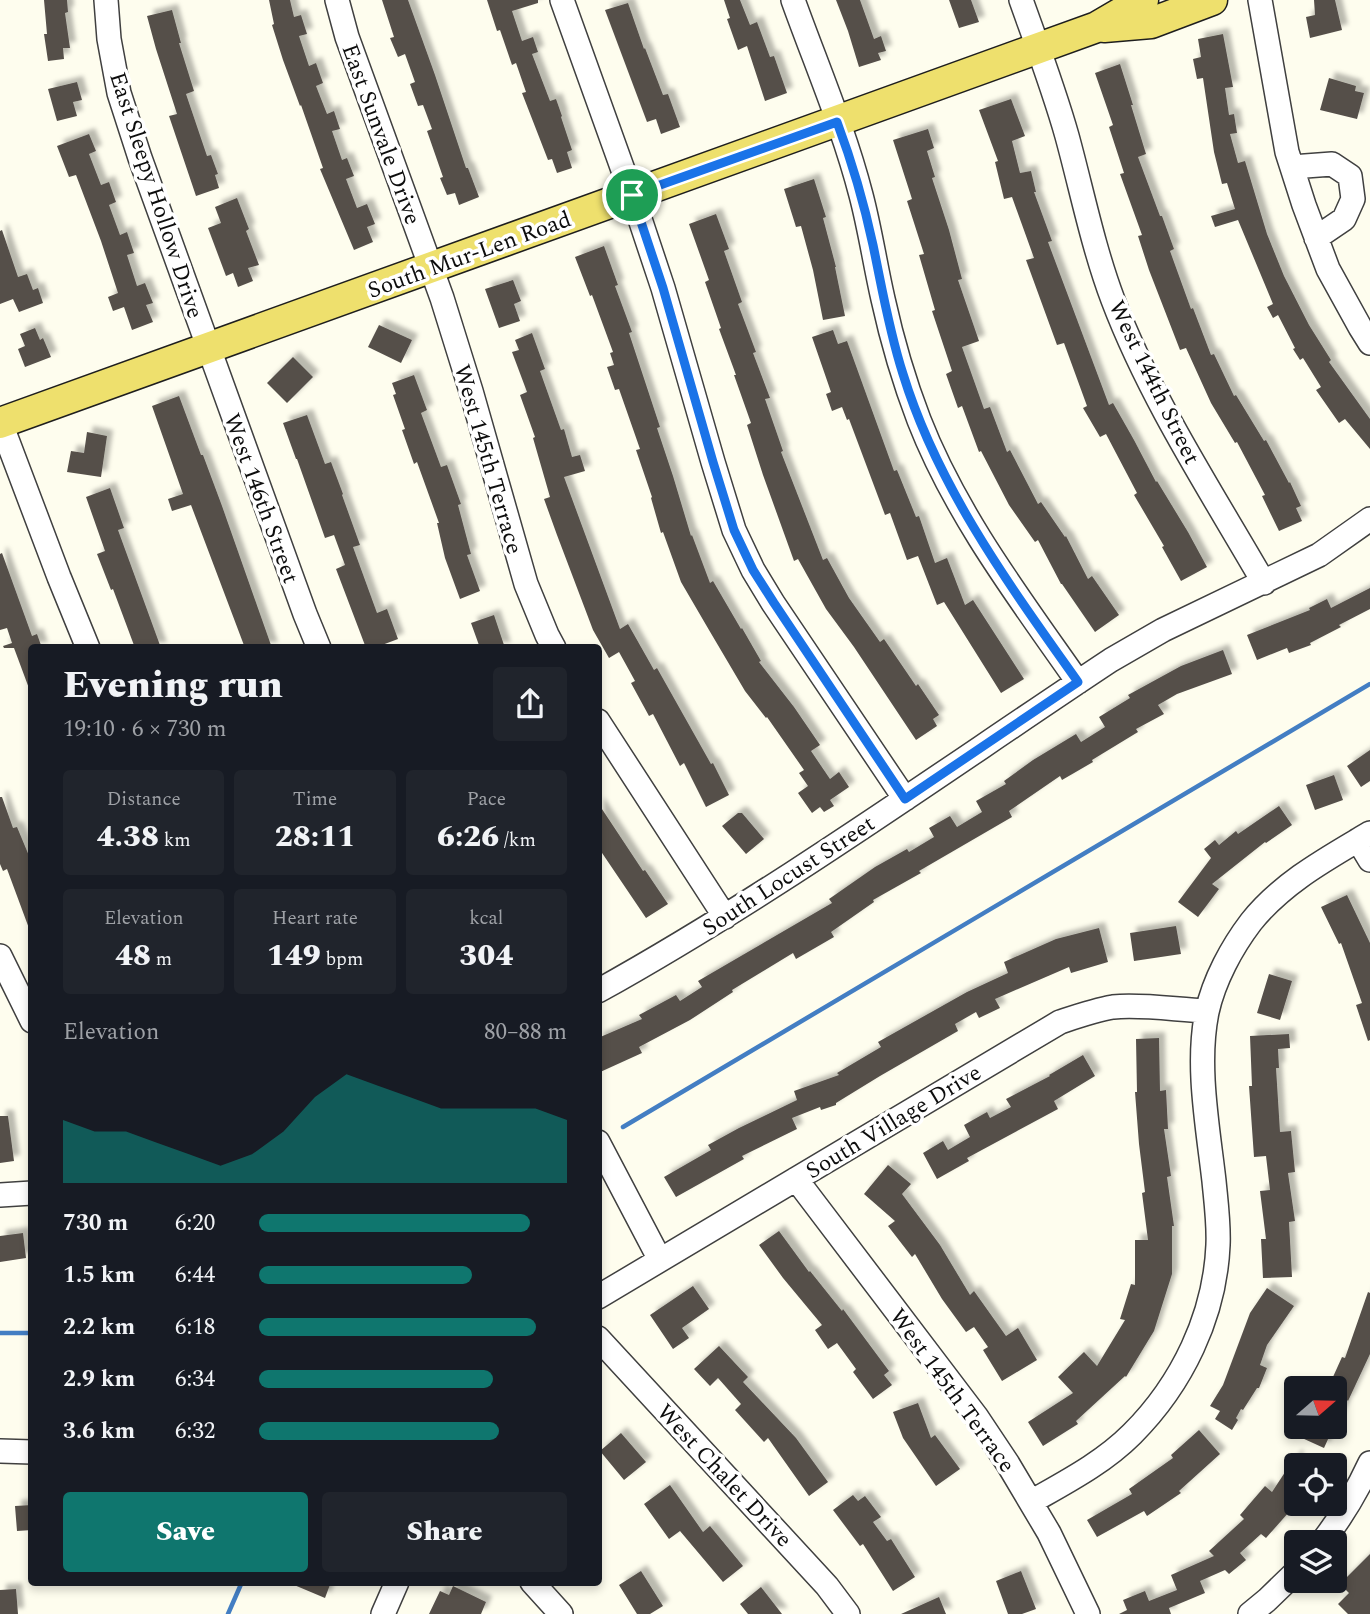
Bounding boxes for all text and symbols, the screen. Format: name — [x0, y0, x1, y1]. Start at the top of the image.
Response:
street label: East Sunvale Drive — [332, 39, 430, 230]
street label: East Sleepy Hollow Drive — [99, 68, 212, 323]
pin — [602, 165, 662, 225]
icon: arrive — [613, 176, 651, 214]
street label: South Mur-Len Road — [363, 202, 576, 309]
street label: West 144th Street — [1099, 295, 1209, 471]
street label: West 145th Terrace — [444, 360, 531, 558]
street label: West 146th Street — [214, 408, 308, 589]
text: Evening run — [63, 657, 283, 715]
button: share — [493, 667, 567, 741]
text: 19:10 · 6 × 730 m — [63, 712, 227, 747]
text: Distance — [107, 785, 181, 814]
text: Time — [293, 785, 337, 814]
text: Pace — [467, 785, 506, 814]
street label: South Locust Street — [695, 807, 882, 945]
text: 4.38 — [97, 814, 159, 860]
text: 28:11 — [275, 814, 355, 860]
text: 6:26 — [437, 814, 499, 860]
text: km — [159, 826, 191, 855]
text: /km — [499, 826, 536, 855]
text: Elevation — [104, 904, 183, 933]
text: Heart rate — [272, 904, 358, 933]
text: kcal — [469, 904, 503, 933]
text: 48 — [115, 933, 151, 979]
text: 149 — [267, 933, 321, 979]
text: 304 — [459, 933, 513, 979]
text: m — [151, 945, 172, 974]
text: bpm — [321, 945, 363, 974]
text: Elevation — [63, 1015, 159, 1050]
text: 80–88 m — [484, 1015, 567, 1050]
street label: South Village Drive — [799, 1056, 988, 1189]
text: 730 m — [63, 1206, 128, 1241]
text: 6:20 — [175, 1206, 215, 1241]
text: 1.5 km — [63, 1258, 135, 1293]
text: 6:44 — [175, 1258, 215, 1293]
street label: West 145th Terrace — [880, 1301, 1024, 1480]
text: 2.2 km — [63, 1310, 135, 1345]
text: 6:18 — [175, 1310, 215, 1345]
text: 2.9 km — [63, 1362, 135, 1397]
text: 6:34 — [175, 1362, 215, 1397]
north arrow — [1284, 1376, 1348, 1438]
map controls — [1284, 1376, 1347, 1593]
street label: West Chalet Drive — [648, 1396, 800, 1556]
text: 3.6 km — [63, 1414, 135, 1449]
text: 6:32 — [175, 1414, 215, 1449]
button: locate — [1284, 1453, 1347, 1516]
button: Save — [63, 1492, 308, 1572]
button: Share — [322, 1492, 567, 1572]
button: layers — [1284, 1530, 1347, 1593]

